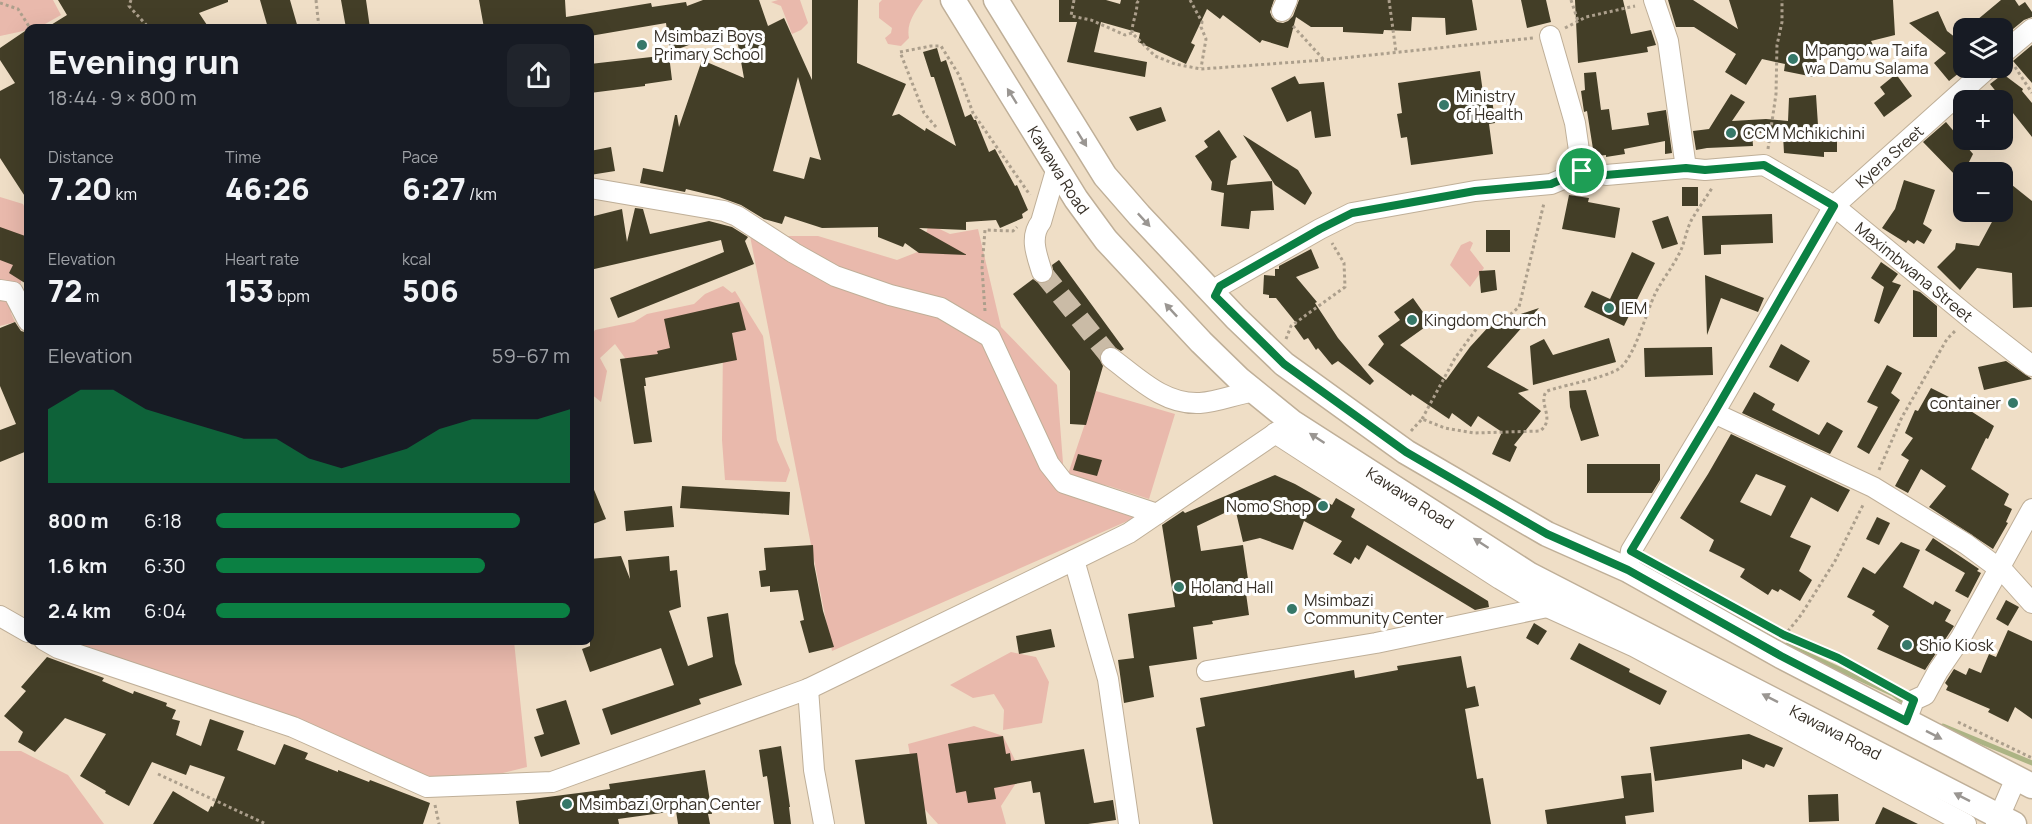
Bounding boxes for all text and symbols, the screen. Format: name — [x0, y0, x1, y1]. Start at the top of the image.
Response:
map controls — [1953, 18, 2013, 222]
button: layers — [1953, 18, 2013, 78]
place label: Msimbazi Boys Primary School — [654, 25, 764, 65]
marker: Msimbazi Boys Primary School — [635, 38, 649, 52]
text: Evening run — [48, 39, 240, 84]
place label: Mpango wa Taifa wa Damu Salama — [1805, 39, 1929, 79]
button: share — [507, 44, 570, 107]
marker: Mpango wa Taifa wa Damu Salama — [1786, 52, 1800, 66]
text: 18:44 · 9 × 800 m — [48, 84, 197, 111]
place label: Ministry of Health — [1456, 85, 1523, 125]
one-way arrow — [1007, 88, 1018, 104]
button: + — [1953, 90, 2013, 150]
marker: Ministry of Health — [1437, 98, 1451, 112]
street label: Kyera Sreet — [1851, 120, 1928, 193]
street label: Kawawa Road — [1022, 122, 1094, 219]
place label: CCM Mchikichini — [1743, 122, 1865, 144]
marker: CCM Mchikichini — [1724, 126, 1738, 140]
one-way arrow — [1077, 131, 1088, 147]
pin — [1556, 145, 1607, 196]
text: Distance — [48, 146, 114, 168]
text: Time — [225, 146, 261, 168]
text: Pace — [402, 146, 438, 168]
icon: arrive — [1565, 154, 1598, 187]
button: − — [1953, 162, 2013, 222]
text: 7.20 — [48, 168, 112, 209]
text: 46:26 — [225, 168, 310, 209]
text: 6:27 — [402, 168, 466, 209]
text: km — [112, 183, 137, 205]
text: /km — [466, 183, 497, 205]
one-way arrow — [1137, 213, 1151, 228]
street label: Maximbwana Street — [1851, 217, 1978, 327]
text: Elevation — [48, 248, 116, 270]
text: Heart rate — [225, 248, 299, 270]
text: kcal — [402, 248, 431, 270]
text: 72 — [48, 270, 82, 311]
text: 153 — [225, 270, 274, 311]
text: 506 — [402, 270, 459, 311]
text: m — [82, 285, 99, 307]
text: bpm — [274, 285, 310, 307]
place label: IEM — [1621, 297, 1647, 319]
marker: IEM — [1602, 301, 1616, 315]
one-way arrow — [1164, 302, 1178, 317]
place label: Kingdom Church — [1424, 309, 1546, 331]
marker: Kingdom Church — [1405, 313, 1419, 327]
text: Elevation — [48, 342, 132, 369]
text: 59–67 m — [492, 342, 570, 369]
place label: container — [1930, 392, 2001, 414]
marker: container — [2006, 396, 2020, 410]
one-way arrow — [1309, 432, 1325, 443]
street label: Kawawa Road — [1362, 462, 1458, 534]
place label: Nomo Shop — [1226, 495, 1311, 517]
marker: Nomo Shop — [1316, 499, 1330, 513]
text: 800 m — [48, 507, 109, 534]
text: 6:18 — [144, 507, 182, 534]
one-way arrow — [1473, 538, 1489, 549]
text: 1.6 km — [48, 552, 107, 579]
text: 6:30 — [144, 552, 186, 579]
place label: Holand Hall — [1191, 576, 1273, 598]
marker: Holand Hall — [1172, 580, 1186, 594]
place label: Msimbazi Community Center — [1304, 589, 1444, 629]
text: 2.4 km — [48, 597, 111, 624]
text: 6:04 — [144, 597, 186, 624]
marker: Msimbazi Community Center — [1285, 602, 1299, 616]
place label: Shio Kiosk — [1919, 634, 1995, 656]
marker: Shio Kiosk — [1900, 638, 1914, 652]
one-way arrow — [1761, 694, 1779, 704]
street label: Kawawa Road — [1786, 699, 1885, 765]
one-way arrow — [1926, 731, 1943, 740]
one-way arrow — [1953, 792, 1970, 802]
place label: Msimbazi Orphan Center — [579, 793, 761, 815]
marker: Msimbazi Orphan Center — [560, 797, 574, 811]

